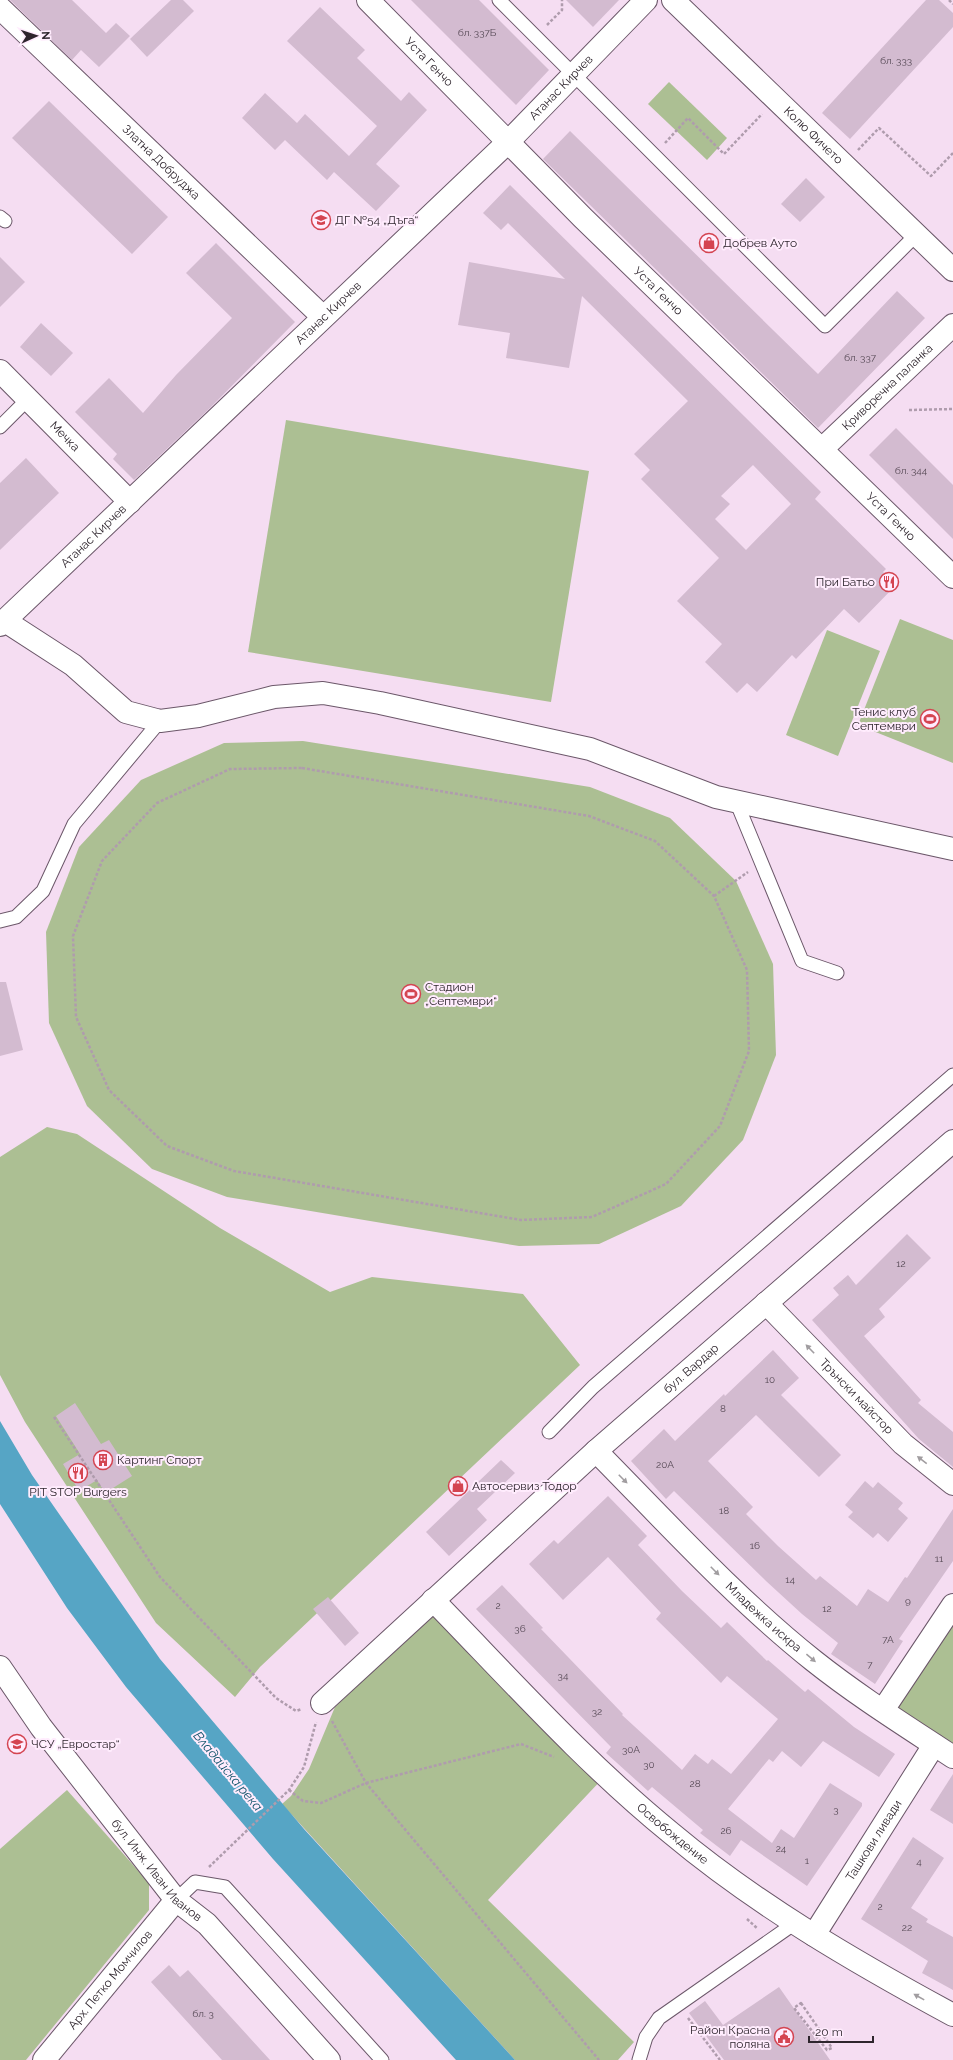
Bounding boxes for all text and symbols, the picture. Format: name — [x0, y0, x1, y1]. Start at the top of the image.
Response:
north arrow — [16, 16, 56, 56]
house number: бл. 337Б — [458, 27, 497, 38]
text: N — [39, 31, 52, 40]
street label: Уста Генчо — [402, 35, 456, 89]
street label: Атанас Кирчев — [526, 52, 596, 123]
house number: бл. 333 — [880, 55, 912, 66]
street label: Колю Фичето — [781, 104, 846, 167]
street label: Златна Добруджа — [119, 122, 203, 203]
school or university icon: ДГ №54 „Дъга“ — [310, 209, 332, 231]
place label: ДГ №54 „Дъга“ — [335, 213, 418, 227]
shop icon: Добрев Ауто — [698, 232, 720, 254]
place label: Добрев Ауто — [723, 236, 797, 250]
street label: Уста Генчо — [631, 264, 686, 318]
street label: Атанас Кирчев — [293, 279, 364, 347]
street label: Криворечна паланка — [839, 341, 936, 433]
house number: бл. 337 — [844, 352, 877, 363]
street label: Мечка — [47, 418, 83, 454]
house number: бл. 344 — [895, 465, 928, 476]
street label: Уста Генчо — [863, 490, 918, 544]
street label: Атанас Кирчев — [58, 502, 129, 570]
restaurant icon: При Батьо — [878, 571, 900, 593]
place label: При Батьо — [816, 575, 875, 589]
place label: Тенис клуб Септември — [852, 705, 916, 733]
sports icon: Тенис клуб Септември — [919, 708, 941, 730]
place label: Стадион „Септември“ — [425, 980, 497, 1008]
sports icon: Стадион „Септември“ — [400, 983, 422, 1005]
house number: 12 — [896, 1258, 906, 1269]
street label: бул. Вардар — [660, 1341, 721, 1396]
one-way arrow — [805, 1344, 815, 1354]
street label: Трънски майстор — [817, 1356, 896, 1437]
house number: 10 — [765, 1374, 775, 1385]
house number: 8 — [720, 1403, 726, 1414]
building icon: Картинг Спорт — [92, 1449, 114, 1471]
place label: Картинг Спорт — [117, 1453, 202, 1467]
one-way arrow — [917, 1455, 928, 1464]
house number: 20А — [656, 1459, 674, 1470]
restaurant icon: PIT STOP Burgers — [67, 1462, 89, 1484]
one-way arrow — [618, 1474, 628, 1484]
shop icon: Автосервиз Тодор — [447, 1475, 469, 1497]
place label: Автосервиз Тодор — [472, 1479, 577, 1493]
place label: PIT STOP Burgers — [29, 1485, 127, 1499]
house number: 18 — [719, 1505, 729, 1516]
house number: 16 — [750, 1540, 760, 1551]
house number: 11 — [935, 1553, 944, 1564]
one-way arrow — [710, 1566, 720, 1576]
house number: 14 — [785, 1574, 795, 1585]
street label: Младежка искра — [723, 1579, 804, 1655]
house number: 9 — [905, 1595, 911, 1606]
house number: 2 — [495, 1600, 501, 1611]
house number: 12 — [822, 1603, 832, 1614]
house number: 36 — [514, 1623, 526, 1634]
house number: 7А — [882, 1634, 894, 1645]
one-way arrow — [806, 1654, 817, 1663]
house number: 7 — [867, 1659, 873, 1670]
house number: 34 — [558, 1670, 569, 1681]
house number: 32 — [592, 1706, 602, 1717]
water label: Владайска река — [190, 1728, 266, 1814]
school or university icon: ЧСУ „Евростар“ — [6, 1733, 28, 1755]
place label: ЧСУ „Евростар“ — [31, 1737, 120, 1751]
house number: 30А — [622, 1744, 640, 1755]
house number: 30 — [643, 1759, 655, 1770]
house number: 28 — [689, 1778, 701, 1789]
street label: Ташкови ливади — [843, 1797, 905, 1883]
street label: Освобождение — [634, 1800, 711, 1867]
house number: 3 — [833, 1804, 839, 1815]
street label: бул. Инж. Иван Иванов — [108, 1816, 205, 1924]
house number: 26 — [720, 1825, 732, 1836]
house number: 24 — [776, 1843, 787, 1854]
house number: 1 — [805, 1855, 810, 1866]
house number: 4 — [916, 1856, 922, 1867]
house number: 2 — [877, 1901, 883, 1912]
house number: 22 — [902, 1922, 912, 1933]
street label: Арх. Петко Момчилов — [65, 1927, 155, 2032]
one-way arrow — [913, 1993, 925, 2000]
house number: бл. 3 — [192, 2008, 214, 2019]
scale bar — [809, 2018, 873, 2044]
place label: Район Красна поляна — [690, 2023, 770, 2051]
text: 20 m — [815, 2025, 843, 2039]
public building icon: Район Красна поляна — [773, 2026, 795, 2048]

